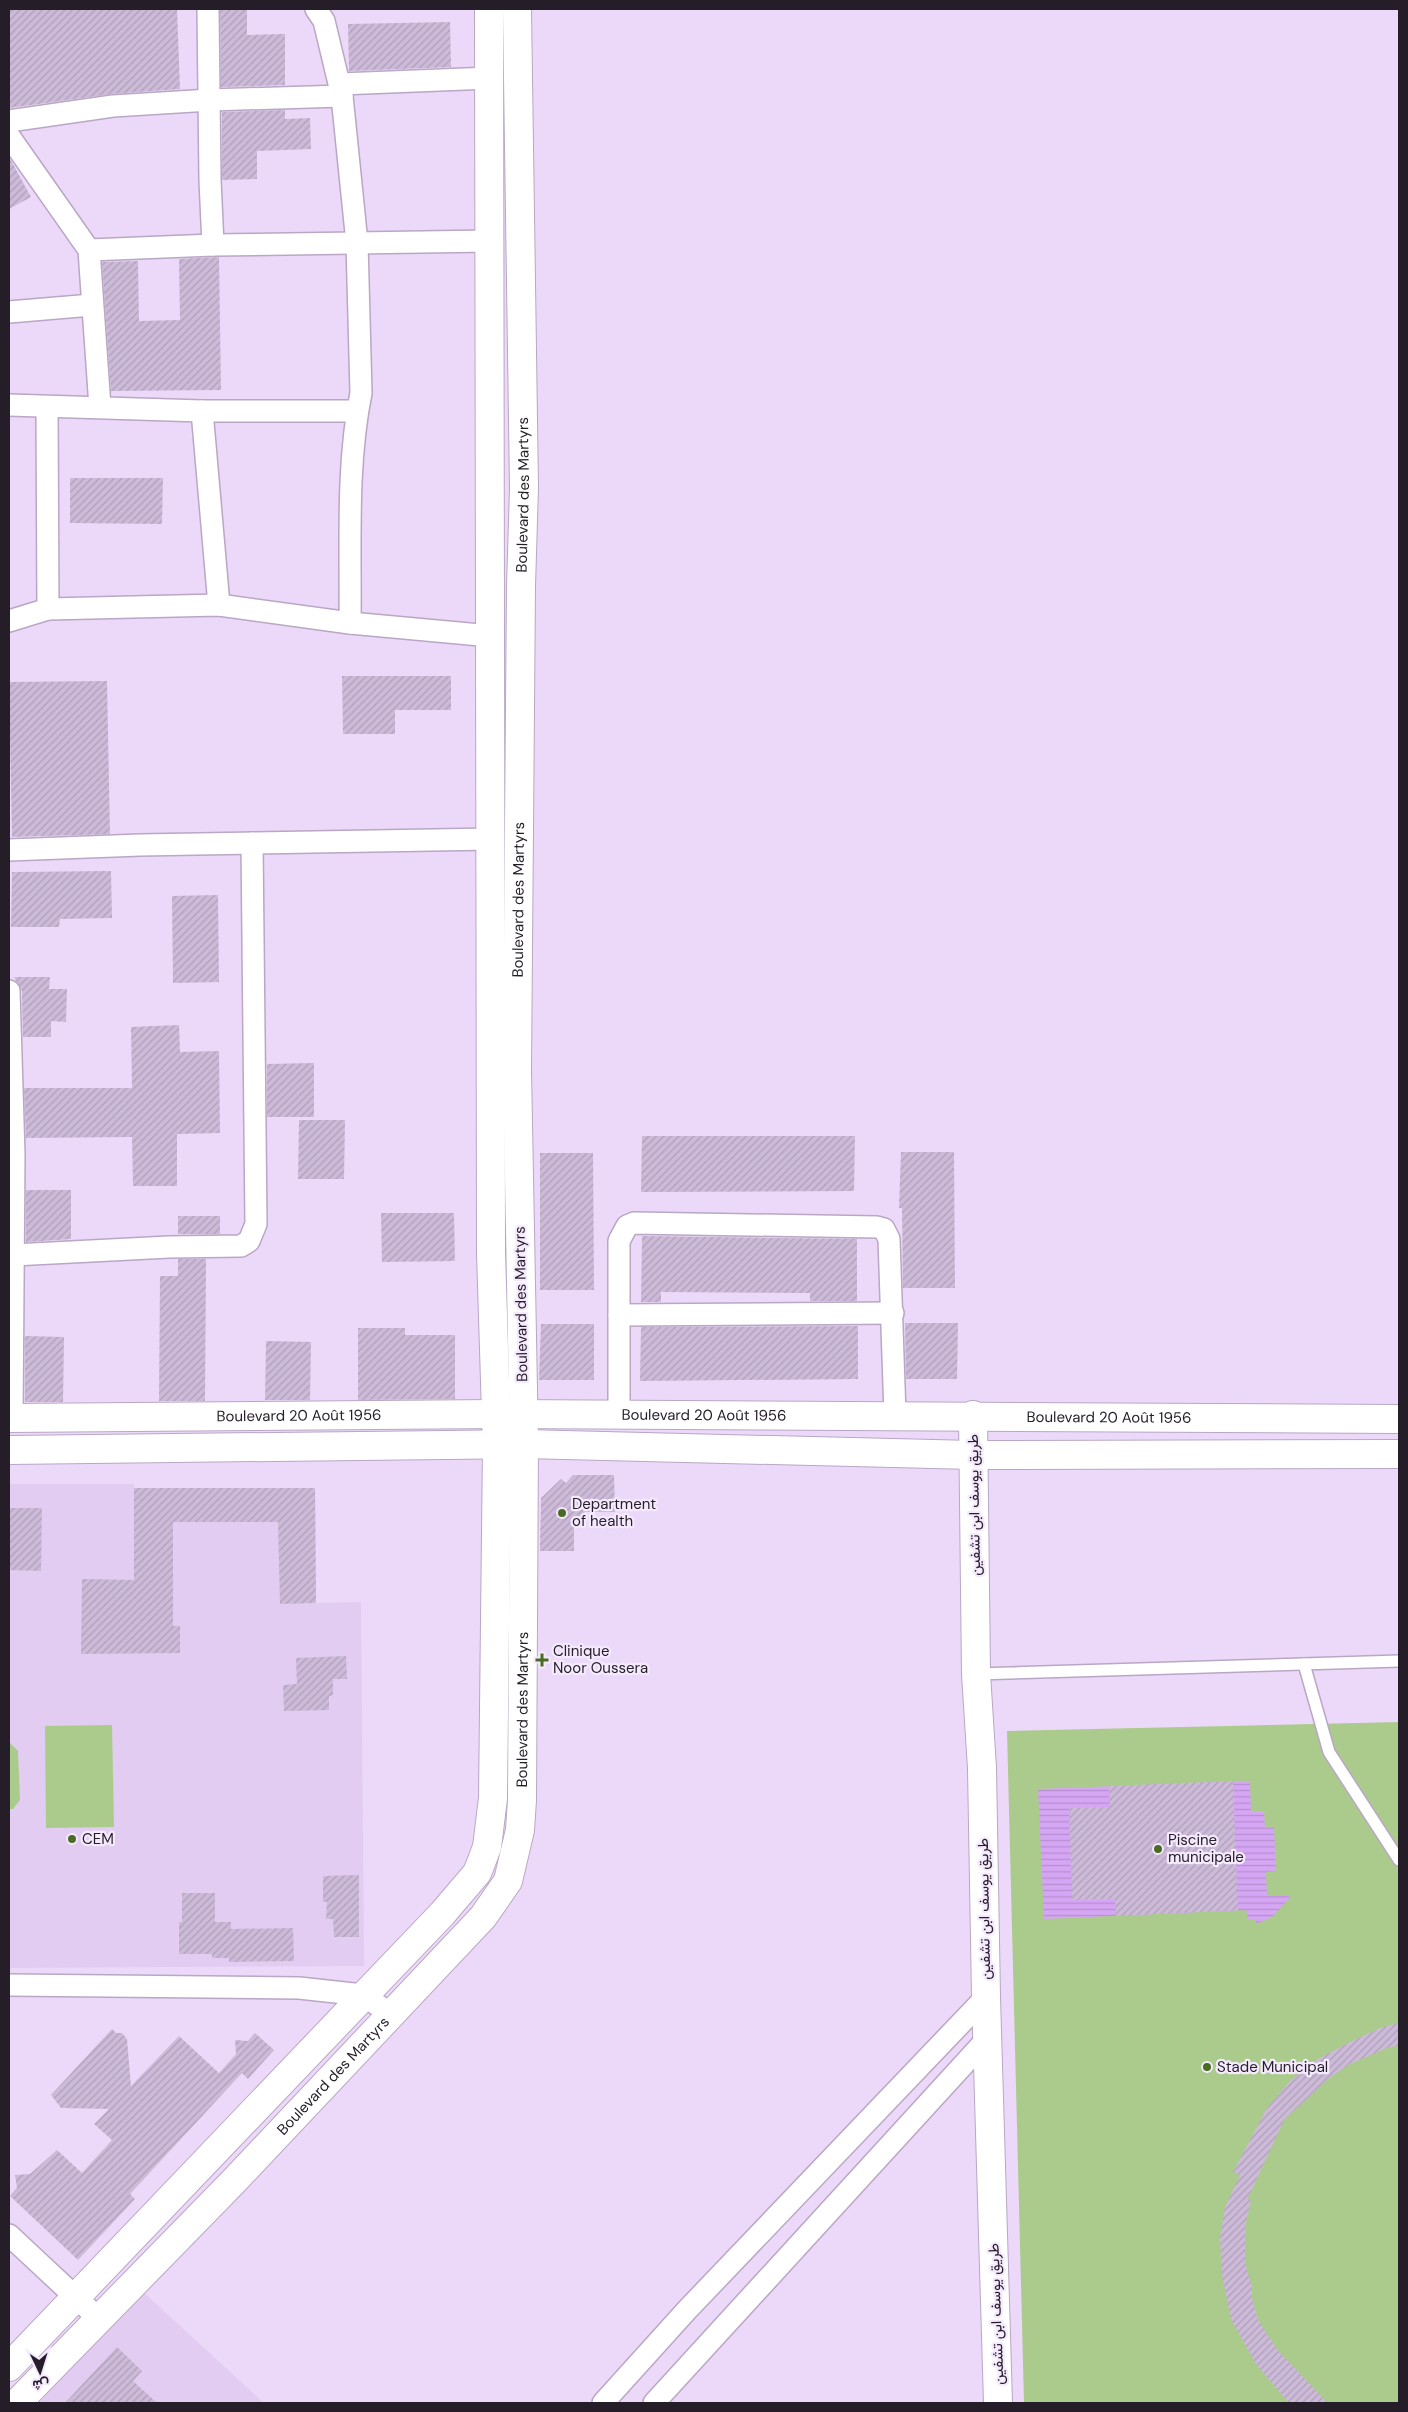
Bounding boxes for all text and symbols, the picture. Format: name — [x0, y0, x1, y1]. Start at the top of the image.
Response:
street label: Boulevard des Martyrs — [511, 417, 534, 573]
street label: Boulevard des Martyrs — [508, 822, 529, 978]
street label: Boulevard des Martyrs — [510, 1226, 532, 1382]
street label: Boulevard 20 Août 1956 — [216, 1405, 382, 1426]
street label: Boulevard 20 Août 1956 — [621, 1405, 787, 1426]
street label: Boulevard 20 Août 1956 — [1026, 1407, 1192, 1428]
street label: طريق يوسف ابن تشفين — [963, 1434, 985, 1576]
place label: Department of health — [572, 1494, 656, 1531]
marker: Department of health — [556, 1507, 568, 1519]
street label: Boulevard des Martyrs — [512, 1632, 533, 1788]
place label: Clinique Noor Oussera — [553, 1641, 648, 1678]
marker: Clinique Noor Oussera — [535, 1653, 549, 1667]
place label: CEM — [82, 1829, 114, 1849]
place label: Piscine municipale — [1168, 1830, 1244, 1867]
marker: CEM — [66, 1833, 78, 1845]
street label: طريق يوسف ابن تشفين — [973, 1838, 995, 1980]
marker: Piscine municipale — [1152, 1843, 1164, 1855]
street label: Boulevard des Martyrs — [273, 2012, 394, 2139]
place label: Stade Municipal — [1217, 2057, 1328, 2077]
marker: Stade Municipal — [1201, 2061, 1213, 2073]
street label: طريق يوسف ابن تشفين — [984, 2243, 1008, 2385]
north arrow — [15, 2347, 65, 2397]
text: ش — [32, 2375, 50, 2395]

